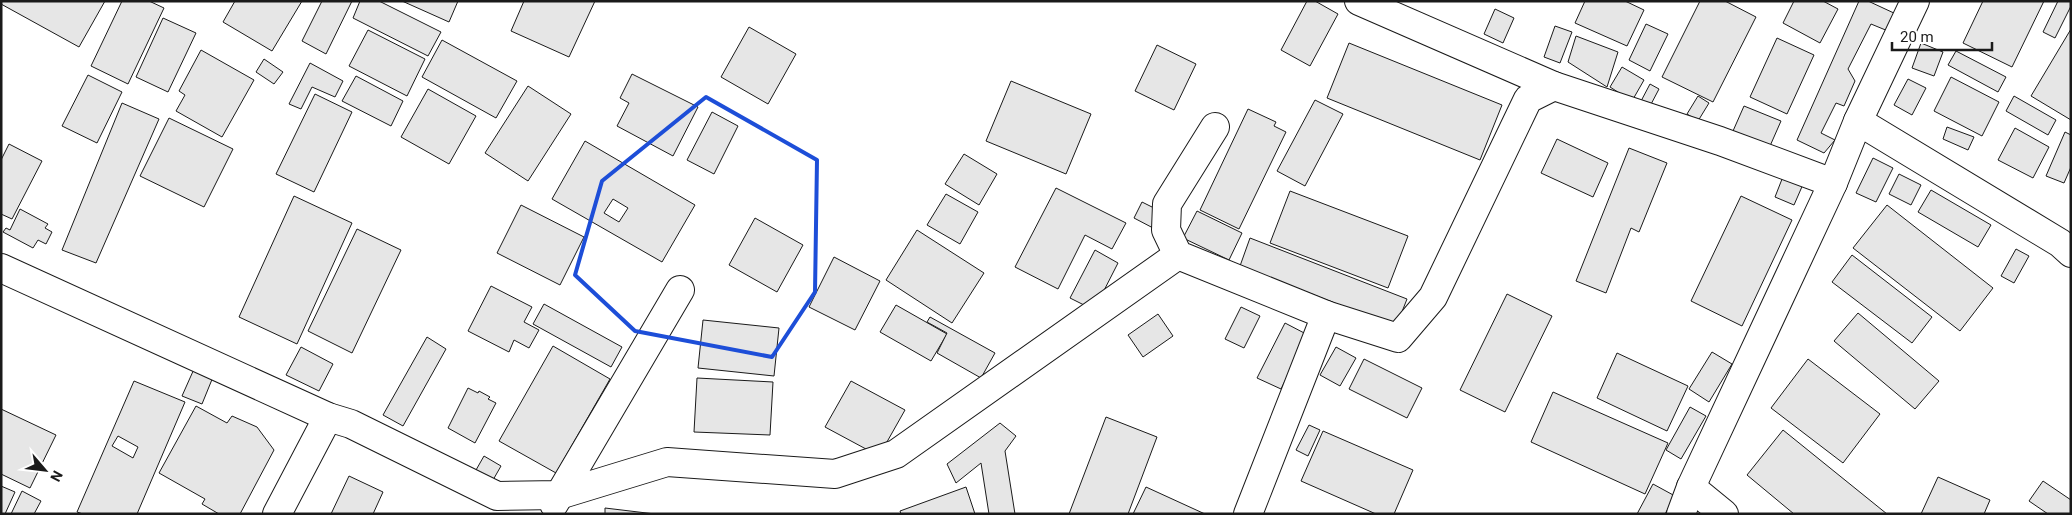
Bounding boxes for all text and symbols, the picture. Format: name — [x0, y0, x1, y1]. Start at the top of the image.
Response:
scale bar — [1892, 20, 1992, 52]
text: 20 m — [1900, 28, 1934, 46]
north arrow — [20, 445, 70, 495]
text: N — [47, 468, 66, 484]

